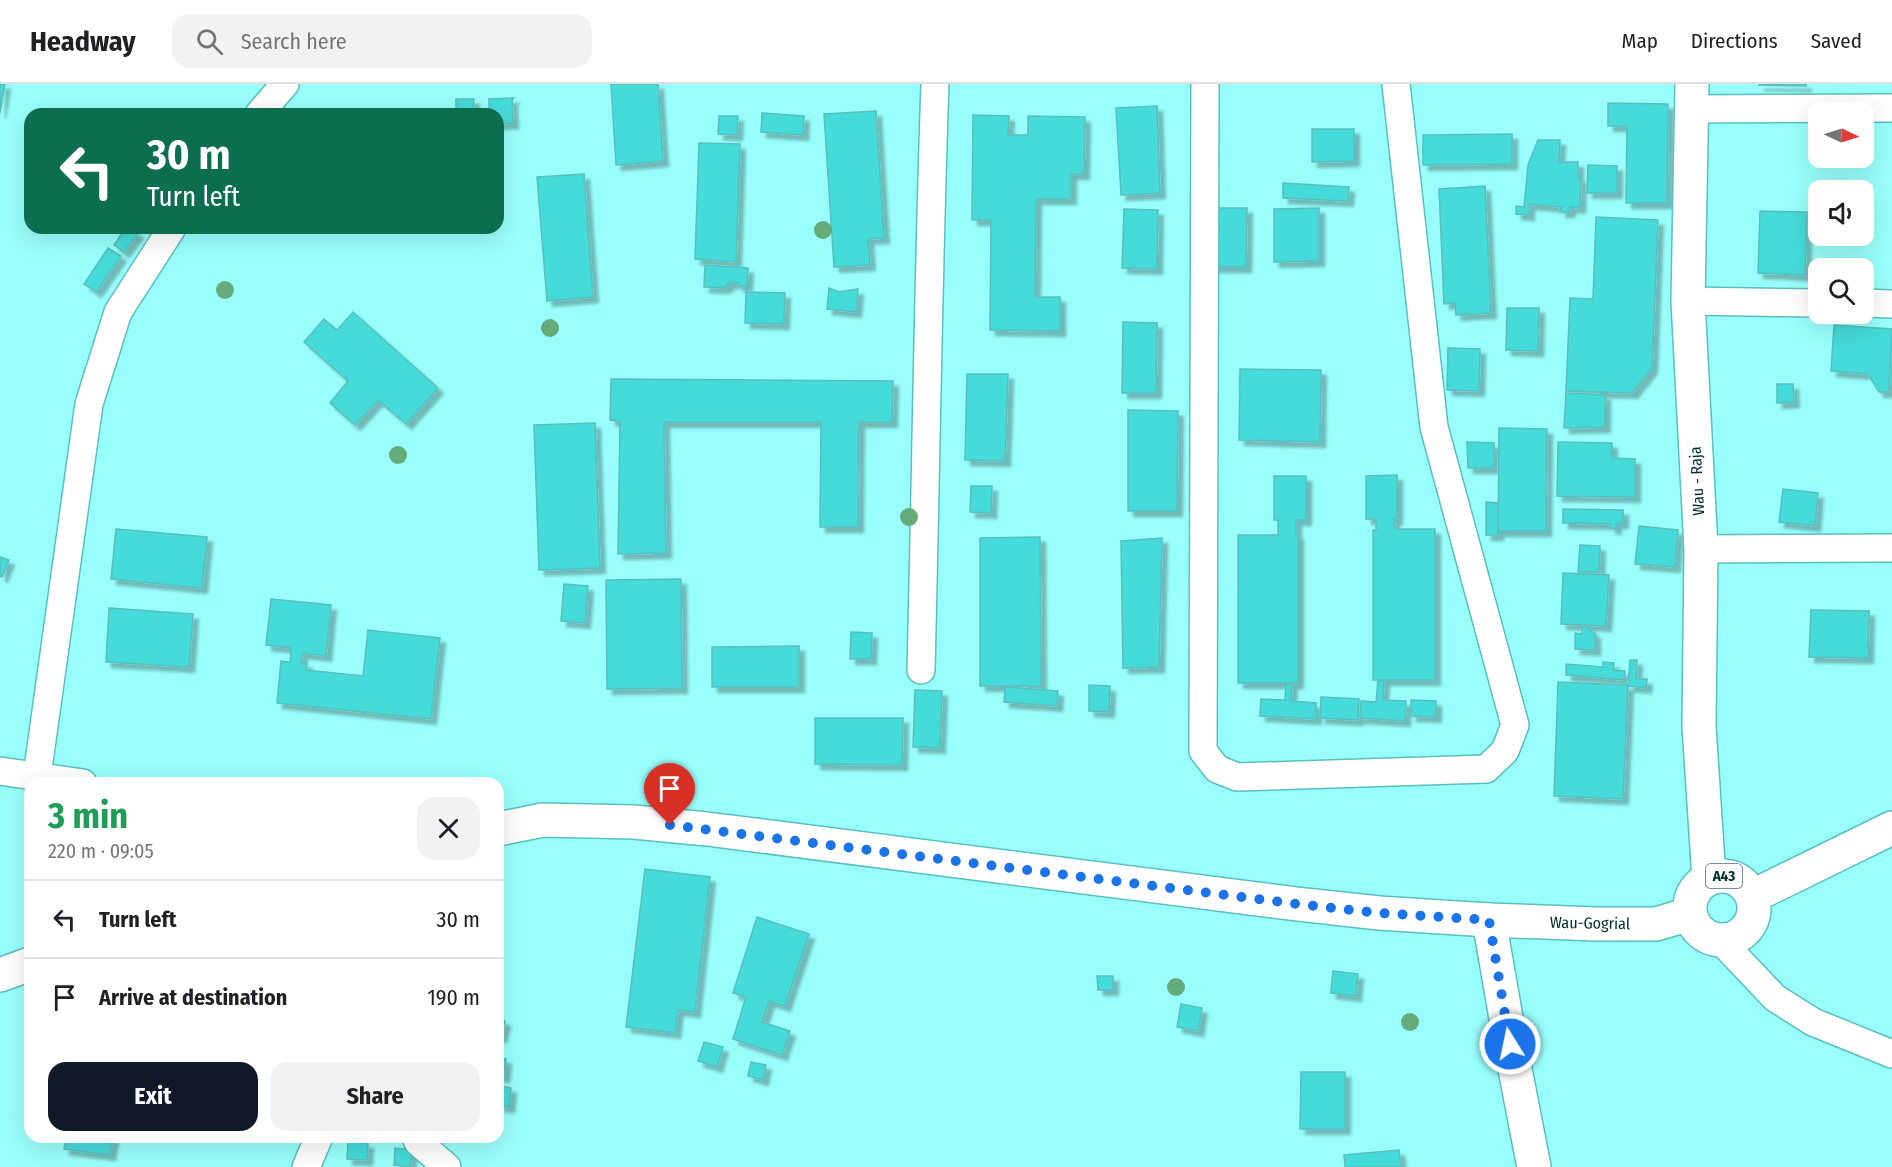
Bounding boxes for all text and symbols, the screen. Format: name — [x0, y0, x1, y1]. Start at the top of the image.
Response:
search box — [172, 14, 592, 68]
text: Headway — [30, 25, 136, 58]
icon: search — [193, 25, 226, 58]
text: Search here — [241, 28, 347, 55]
text: Map — [1621, 28, 1658, 54]
text: Directions — [1691, 28, 1778, 54]
text: Saved — [1811, 28, 1862, 54]
north arrow — [1808, 102, 1874, 168]
map controls — [1808, 102, 1874, 324]
text: 30 m — [147, 130, 231, 180]
icon: left — [48, 132, 126, 210]
button: sound — [1808, 180, 1874, 246]
text: Turn left — [147, 181, 240, 213]
button: search — [1808, 258, 1874, 324]
street label: Wau - Raja — [1686, 446, 1708, 516]
pin — [644, 763, 695, 825]
icon: arrive — [653, 772, 686, 805]
text: 3 min — [48, 794, 128, 838]
button: close — [417, 797, 480, 860]
text: 220 m · 09:05 — [48, 839, 154, 863]
road number: A43 — [1706, 864, 1742, 888]
icon: left — [48, 903, 81, 936]
text: Turn left — [99, 906, 177, 933]
text: 30 m — [437, 906, 480, 933]
street label: Wau-Gogrial — [1550, 913, 1630, 933]
icon: arrive — [48, 981, 81, 1014]
text: Arrive at destination — [99, 984, 287, 1011]
text: 190 m — [427, 984, 480, 1011]
position arrow — [1478, 1012, 1542, 1076]
button: Exit — [48, 1062, 258, 1131]
button: Share — [270, 1062, 480, 1131]

